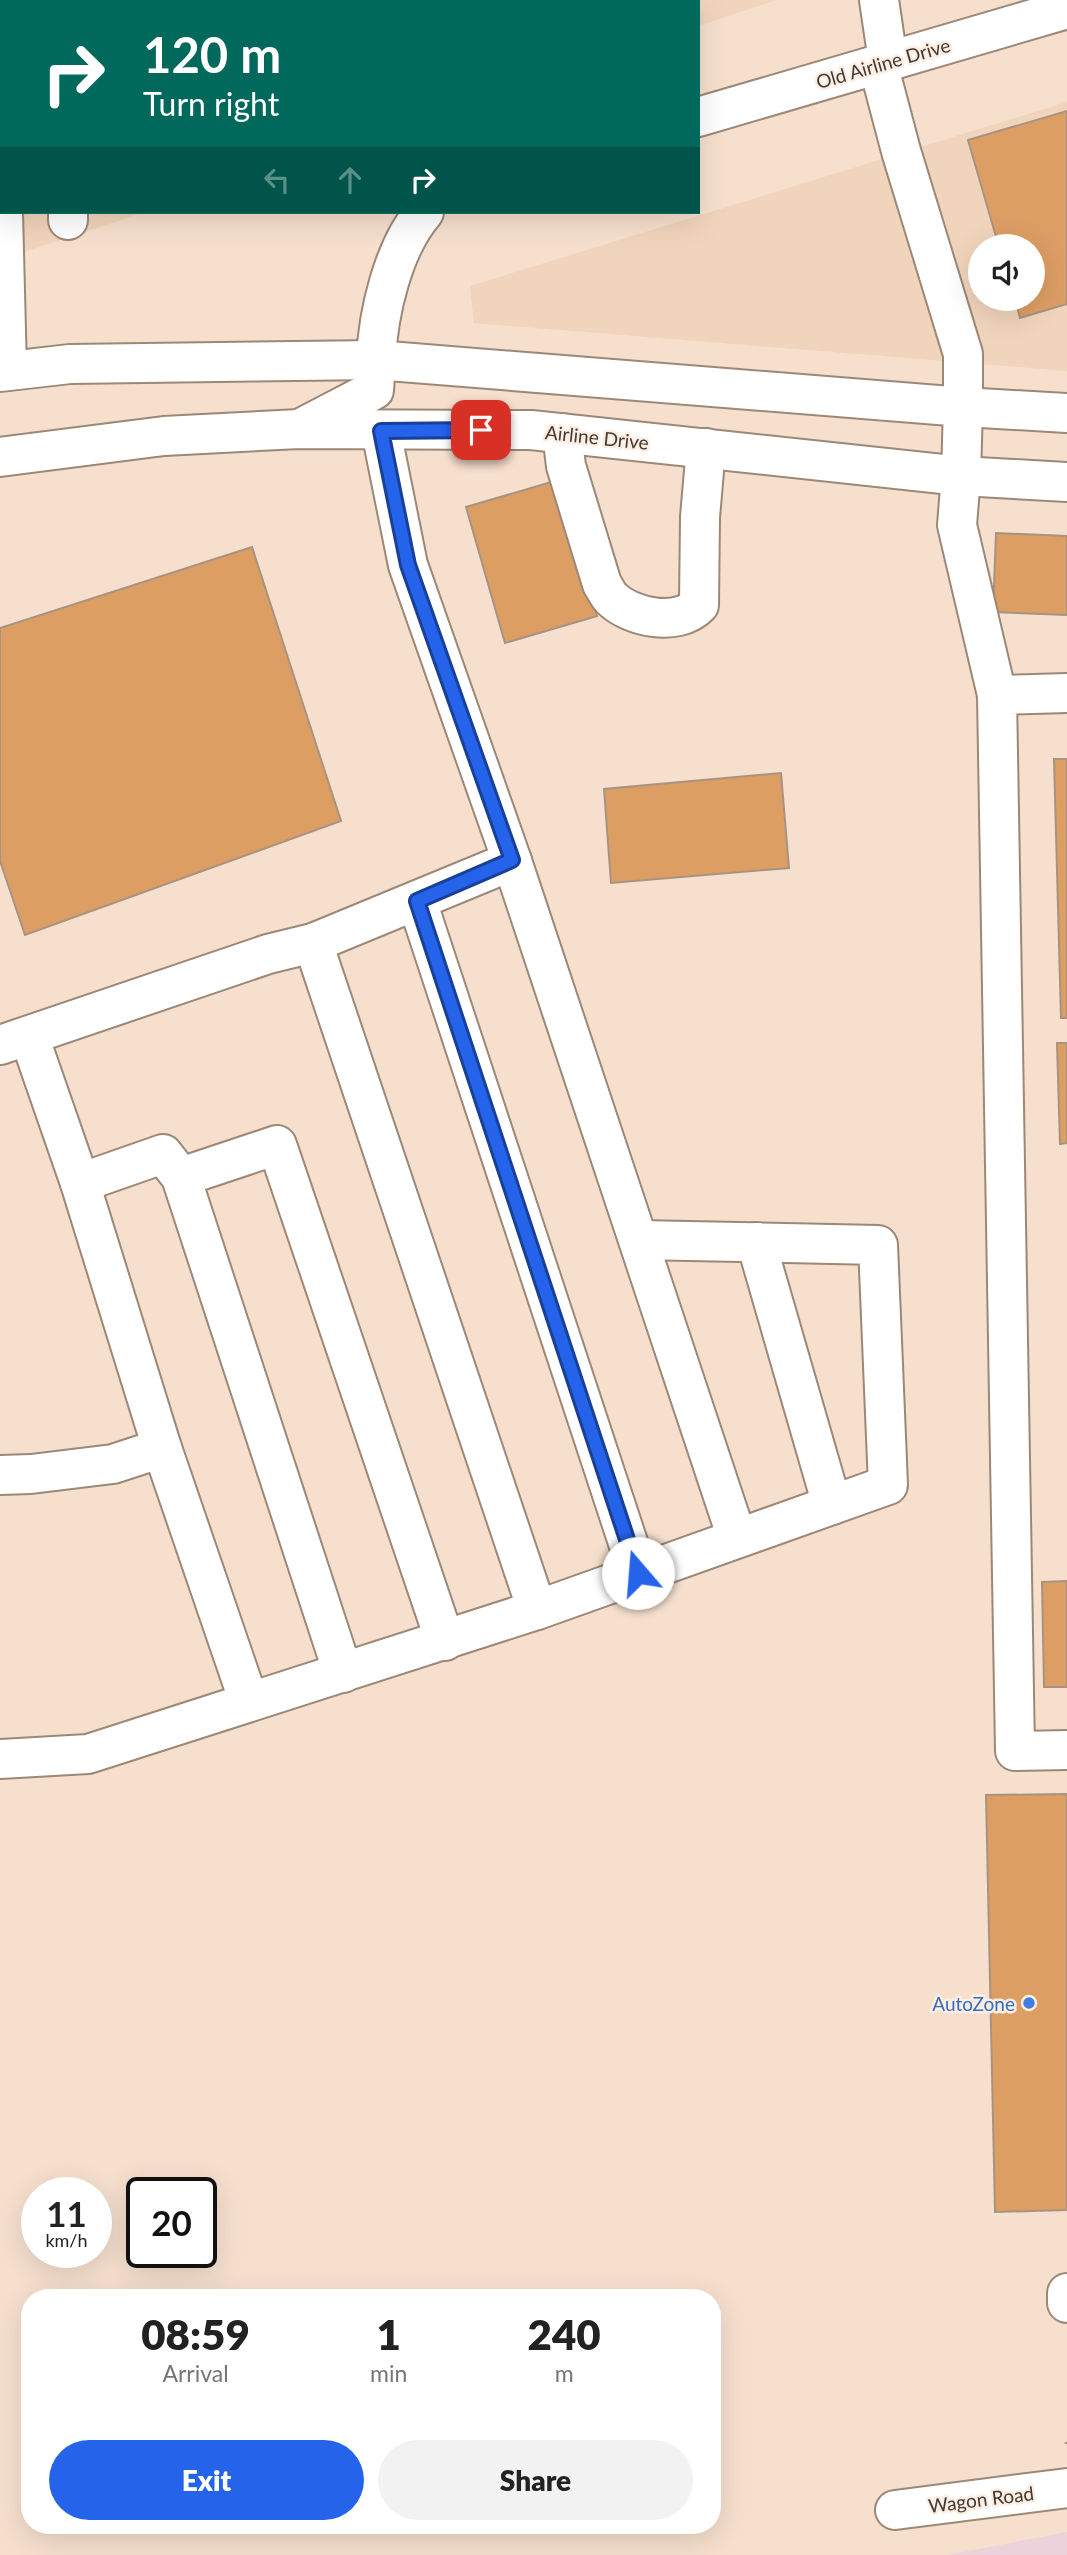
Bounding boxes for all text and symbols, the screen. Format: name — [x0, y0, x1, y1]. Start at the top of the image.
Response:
text: 120 m — [143, 25, 281, 83]
icon: right — [28, 28, 119, 119]
street label: Old Airline Drive — [813, 33, 953, 93]
text: Turn right — [143, 84, 279, 123]
icon: left — [258, 161, 296, 199]
icon: ahead — [331, 161, 369, 199]
icon: right — [404, 161, 442, 199]
map controls — [968, 234, 1045, 311]
button: sound — [968, 234, 1045, 311]
pin — [451, 400, 511, 460]
icon: arrive — [462, 411, 500, 449]
street label: Airline Drive — [544, 420, 650, 454]
position arrow — [601, 1536, 675, 1610]
place label: AutoZone — [932, 1992, 1015, 2015]
marker: AutoZone — [1021, 1995, 1037, 2011]
speed limit sign: 20 — [126, 2177, 217, 2268]
text: 11 — [46, 2192, 87, 2234]
text: km/h — [45, 2229, 88, 2251]
text: 08:59 — [141, 2309, 250, 2359]
text: 1 — [377, 2309, 401, 2359]
text: 240 — [528, 2309, 601, 2359]
text: Arrival — [162, 2359, 229, 2387]
text: min — [370, 2359, 407, 2387]
text: m — [555, 2359, 574, 2387]
button: Exit — [49, 2440, 364, 2520]
button: Share — [378, 2440, 693, 2520]
street label: Wagon Road — [927, 2481, 1035, 2517]

